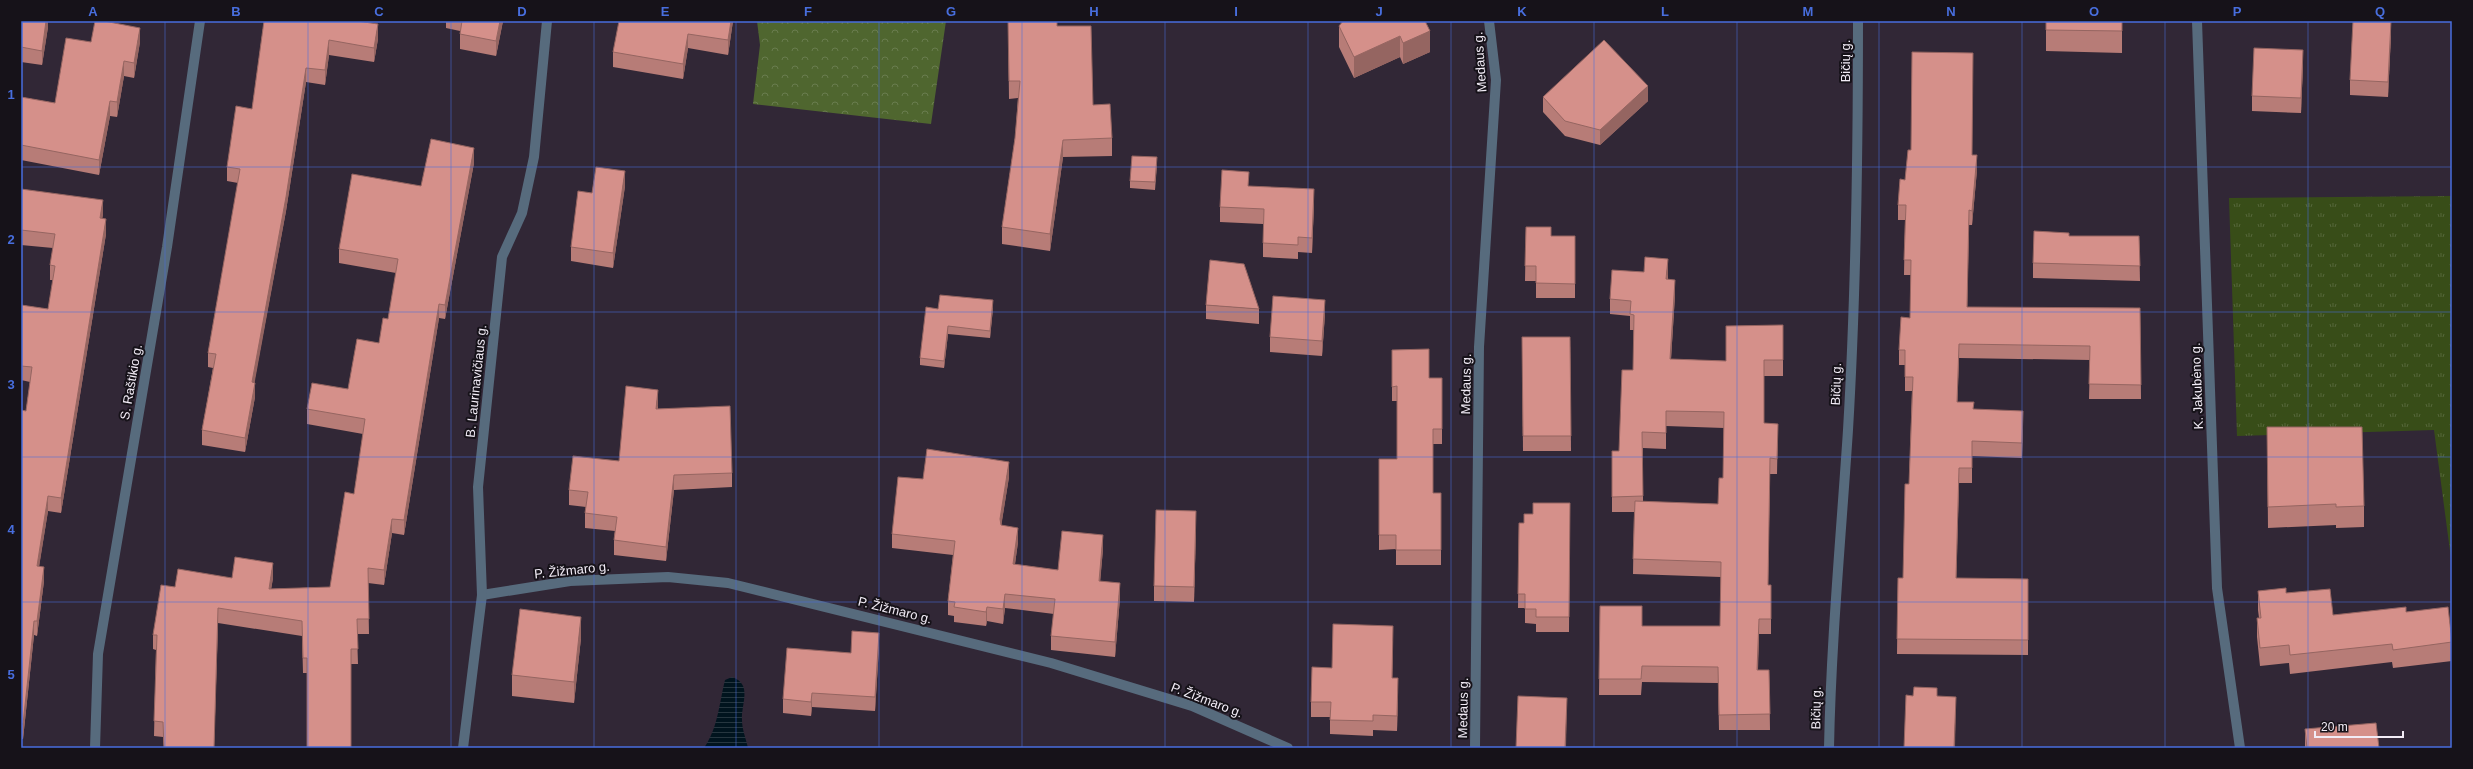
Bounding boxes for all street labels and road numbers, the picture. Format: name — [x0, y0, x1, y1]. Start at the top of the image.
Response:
street label: Medaus g. — [1470, 31, 1490, 93]
street label: Bičių g. — [1838, 40, 1853, 82]
street label: B. Laurinavičiaus g. — [463, 324, 489, 438]
street label: K. Jakubėno g. — [2188, 342, 2206, 430]
street label: S. Raštikio g. — [117, 343, 145, 421]
street label: Medaus g. — [1458, 354, 1474, 414]
street label: Bičių g. — [1828, 362, 1844, 406]
street label: P. Žižmaro g. — [534, 559, 610, 581]
street label: P. Žižmaro g. — [856, 594, 934, 626]
street label: Medaus g. — [1455, 678, 1471, 738]
street label: P. Žižmaro g. — [1169, 679, 1245, 721]
street label: Bičių g. — [1808, 687, 1824, 729]

